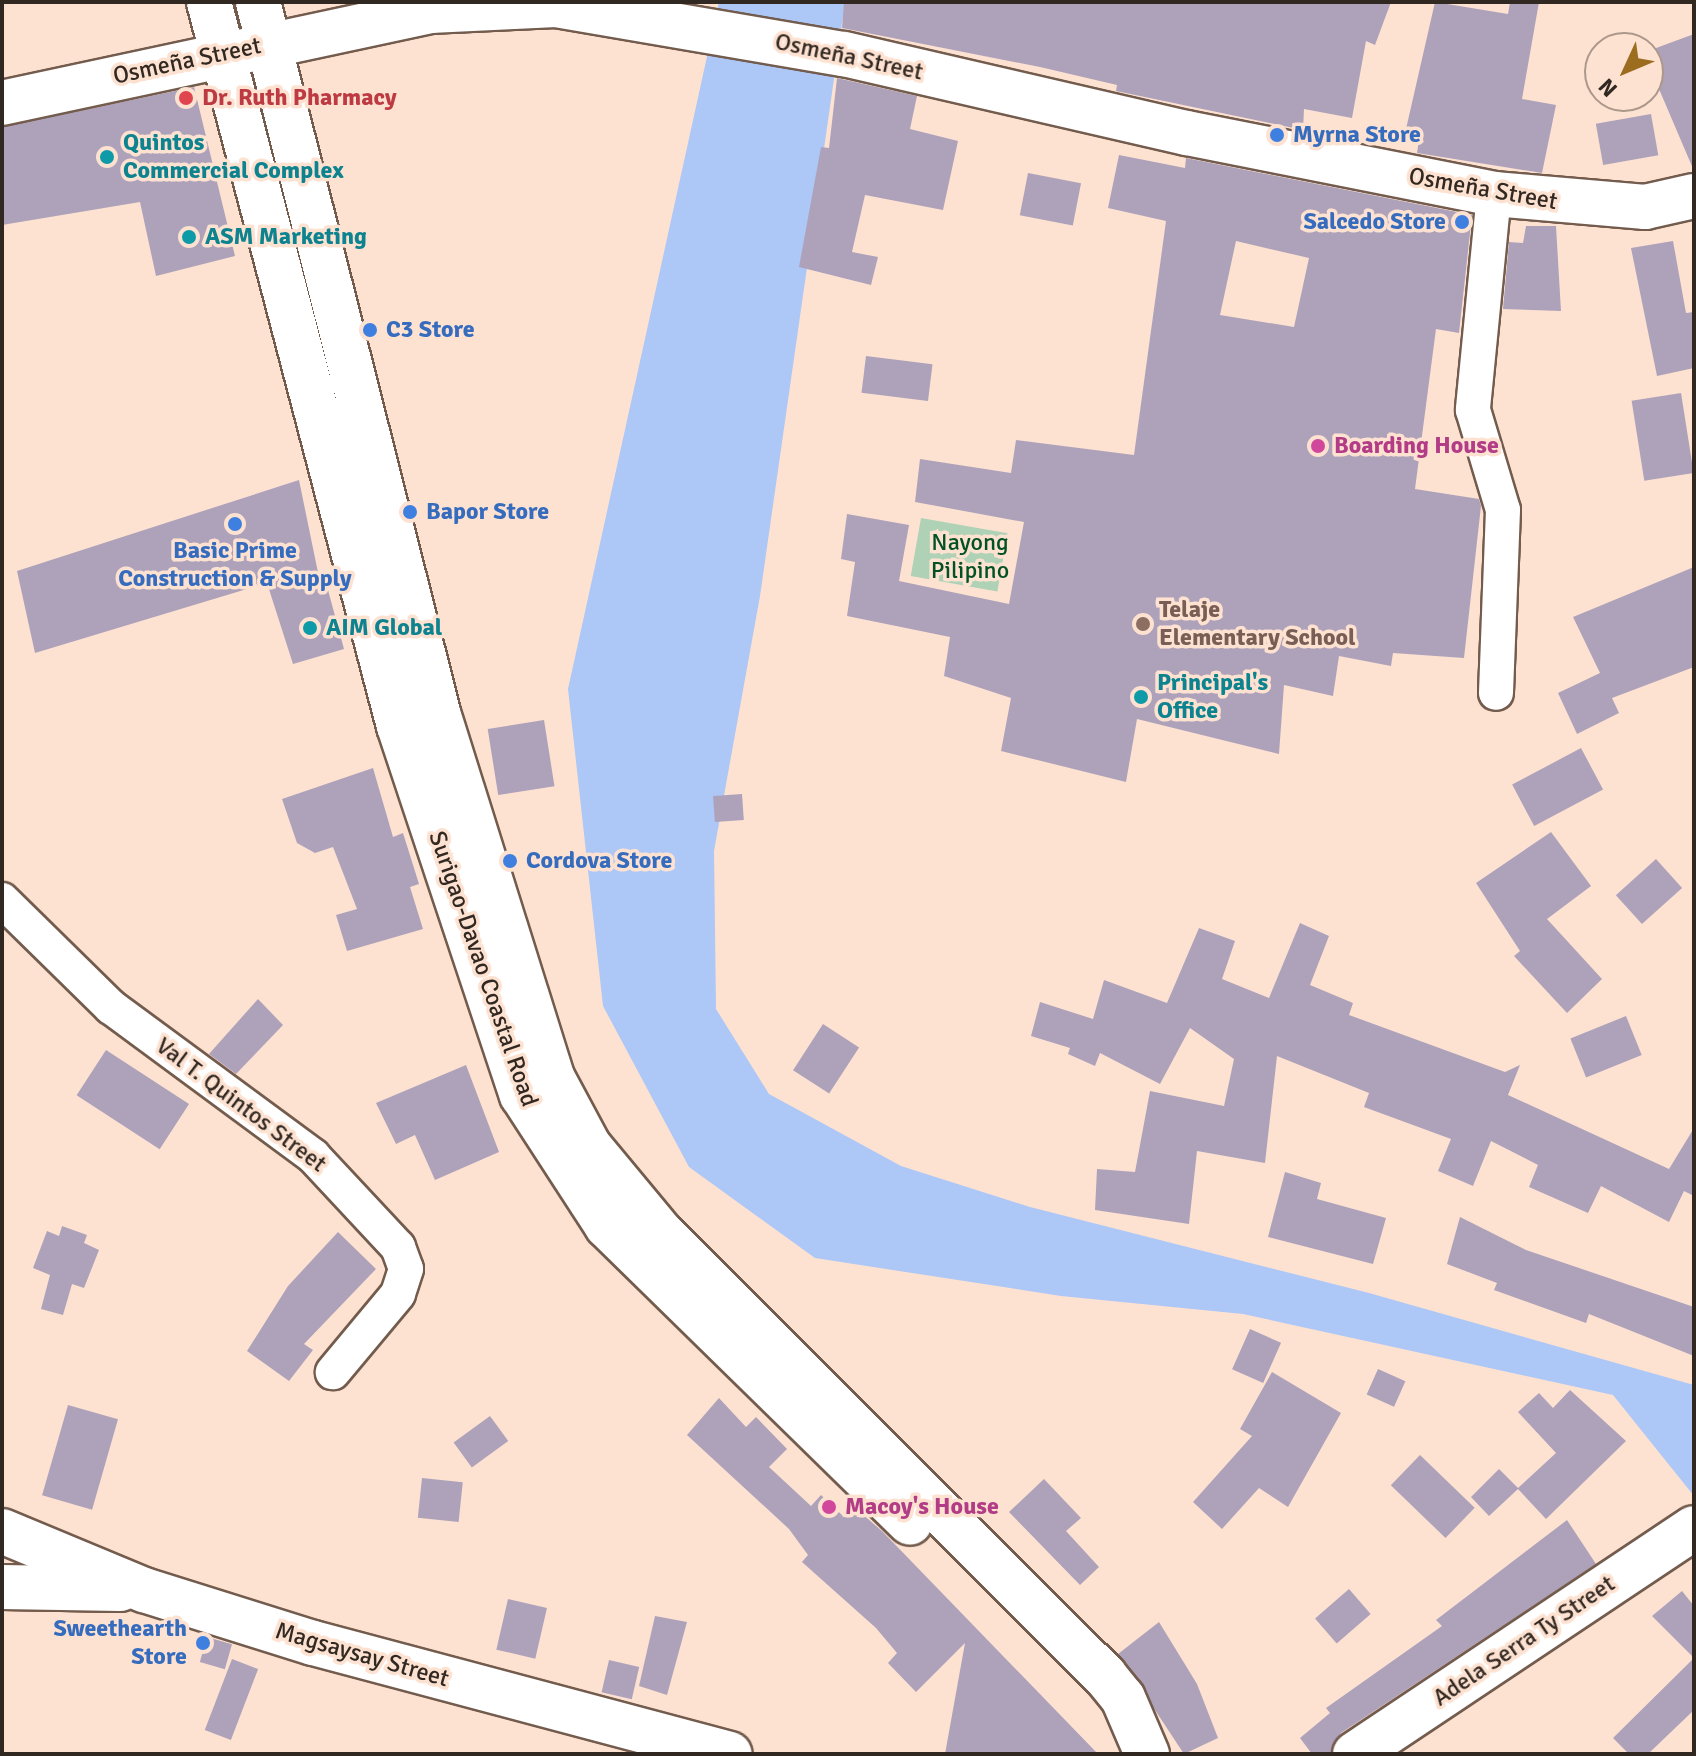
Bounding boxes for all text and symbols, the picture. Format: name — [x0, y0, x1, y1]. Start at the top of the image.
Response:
street label: Osmeña Street — [772, 27, 926, 87]
street label: Osmeña Street — [110, 31, 264, 91]
north arrow — [1584, 32, 1664, 112]
text: N — [1593, 73, 1623, 103]
place label: Dr. Ruth Pharmacy — [202, 84, 397, 112]
marker: Dr. Ruth Pharmacy — [177, 89, 195, 107]
place label: Myrna Store — [1293, 121, 1421, 149]
marker: Myrna Store — [1268, 126, 1286, 144]
place label: Quintos Commercial Complex — [123, 129, 344, 185]
marker: Quintos Commercial Complex — [98, 148, 116, 166]
street label: Osmeña Street — [1406, 162, 1560, 216]
place label: Salcedo Store — [1303, 208, 1446, 236]
marker: Salcedo Store — [1453, 213, 1471, 231]
place label: ASM Marketing — [205, 223, 367, 251]
marker: ASM Marketing — [180, 228, 198, 246]
place label: C3 Store — [386, 316, 475, 344]
marker: C3 Store — [361, 321, 379, 339]
place label: Boarding House — [1334, 432, 1499, 460]
marker: Boarding House — [1309, 437, 1327, 455]
place label: Bapor Store — [426, 498, 549, 526]
marker: Bapor Store — [401, 503, 419, 521]
marker: Basic Prime Construction & Supply — [226, 515, 244, 533]
park label: Nayong Pilipino — [931, 529, 1009, 585]
place label: Basic Prime Construction & Supply — [118, 537, 352, 593]
place label: Telaje Elementary School — [1159, 596, 1356, 652]
place label: AIM Global — [326, 614, 442, 642]
marker: Telaje Elementary School — [1134, 615, 1152, 633]
marker: AIM Global — [301, 619, 319, 637]
place label: Principal's Office — [1157, 669, 1268, 725]
marker: Principal's Office — [1132, 688, 1150, 706]
street label: Surigao-Davao Coastal Road — [422, 828, 544, 1110]
place label: Cordova Store — [526, 847, 672, 875]
marker: Cordova Store — [501, 852, 519, 870]
street label: Val T. Quintos Street — [150, 1032, 332, 1178]
place label: Macoy's House — [845, 1493, 999, 1521]
marker: Macoy's House — [820, 1498, 838, 1516]
street label: Adela Serra Ty Street — [1428, 1569, 1620, 1713]
place label: Sweethearth Store — [53, 1615, 187, 1671]
street label: Magsaysay Street — [272, 1616, 452, 1694]
marker: Sweethearth Store — [194, 1634, 212, 1652]

